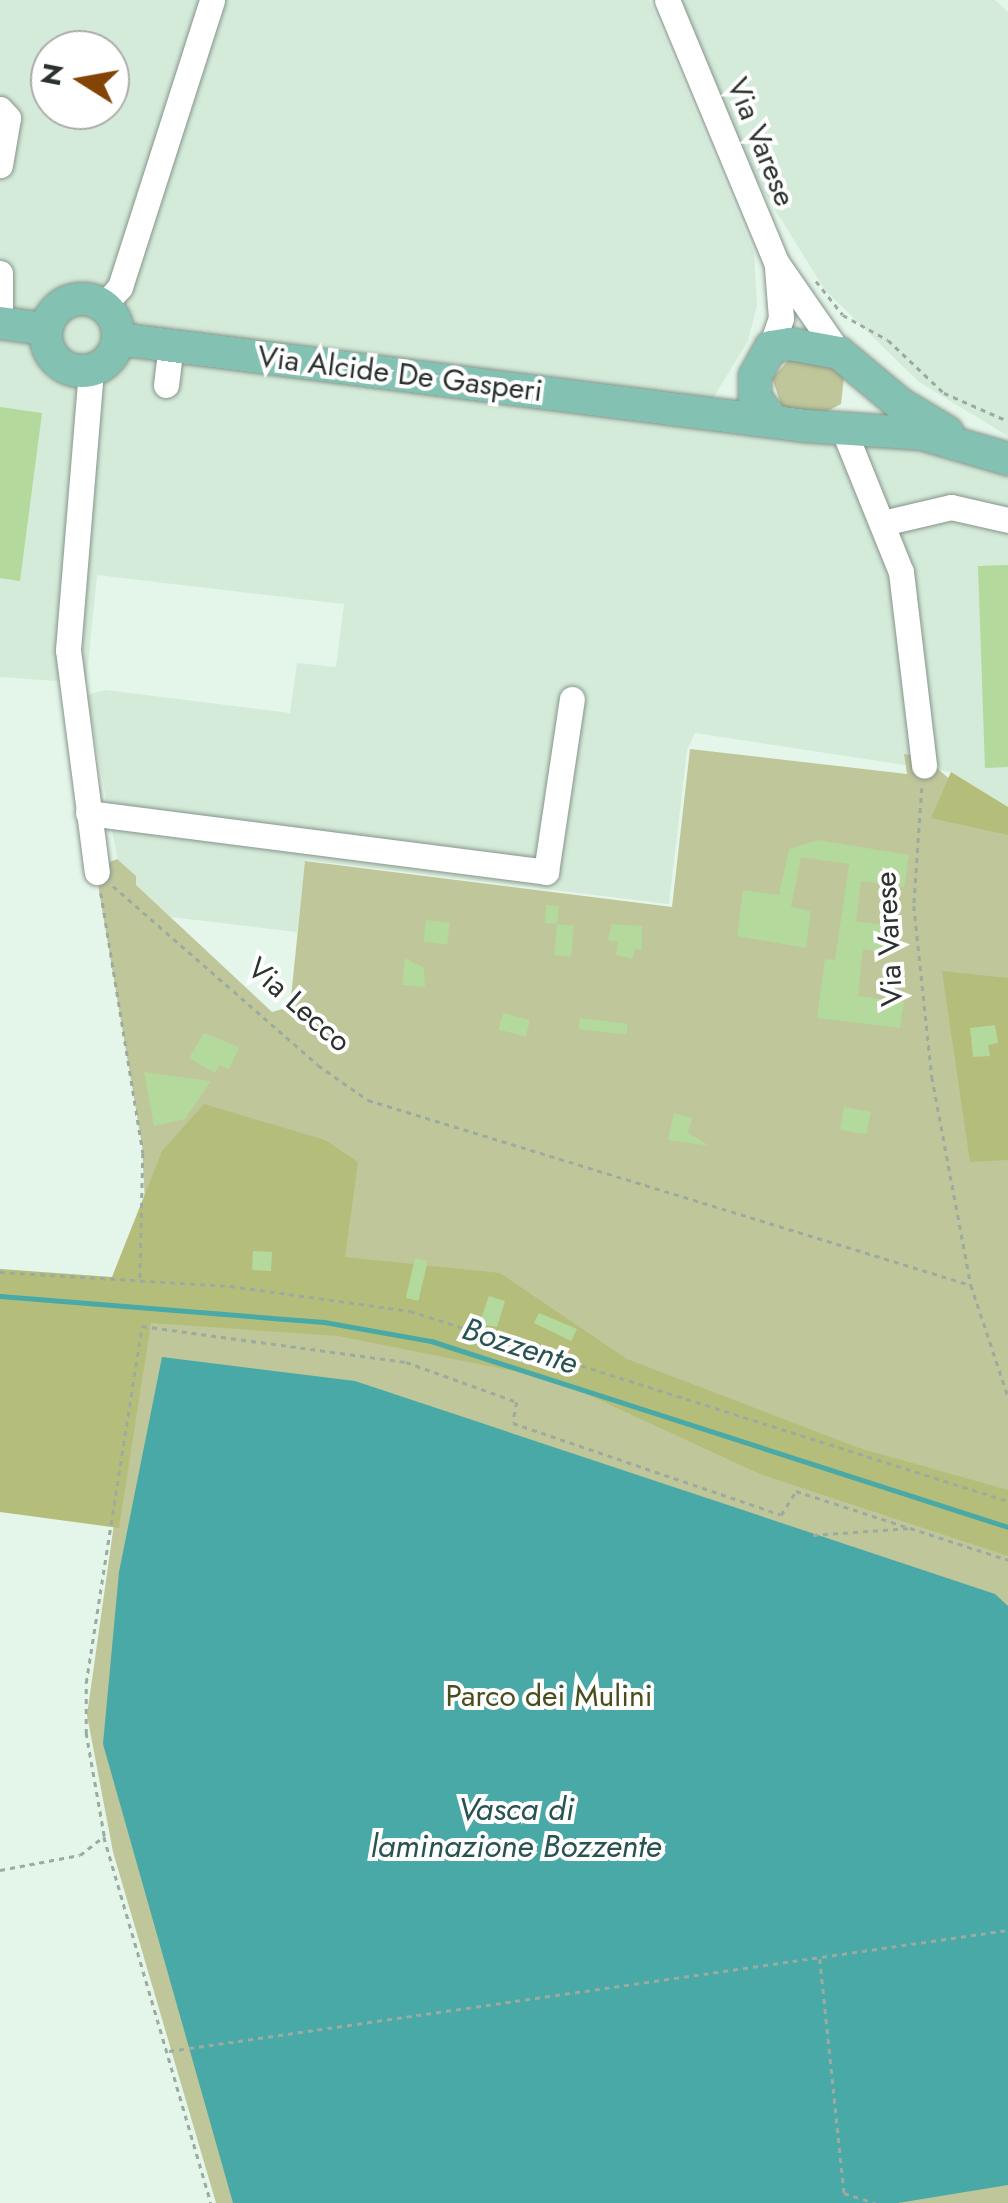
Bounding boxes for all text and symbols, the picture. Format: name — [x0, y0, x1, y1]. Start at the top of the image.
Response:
north arrow — [30, 30, 130, 130]
text: N — [30, 60, 74, 89]
street label: Via Varese — [719, 73, 803, 211]
street label: Via Alcide De Gasperi — [256, 339, 544, 409]
street label: Via Varese — [867, 871, 911, 1007]
street label: Via Lecco — [240, 950, 358, 1060]
water label: Bozzente — [458, 1309, 582, 1383]
park label: Parco dei Mulini — [445, 1678, 653, 1714]
water label: Vasca di laminazione Bozzente — [371, 1791, 661, 1866]

